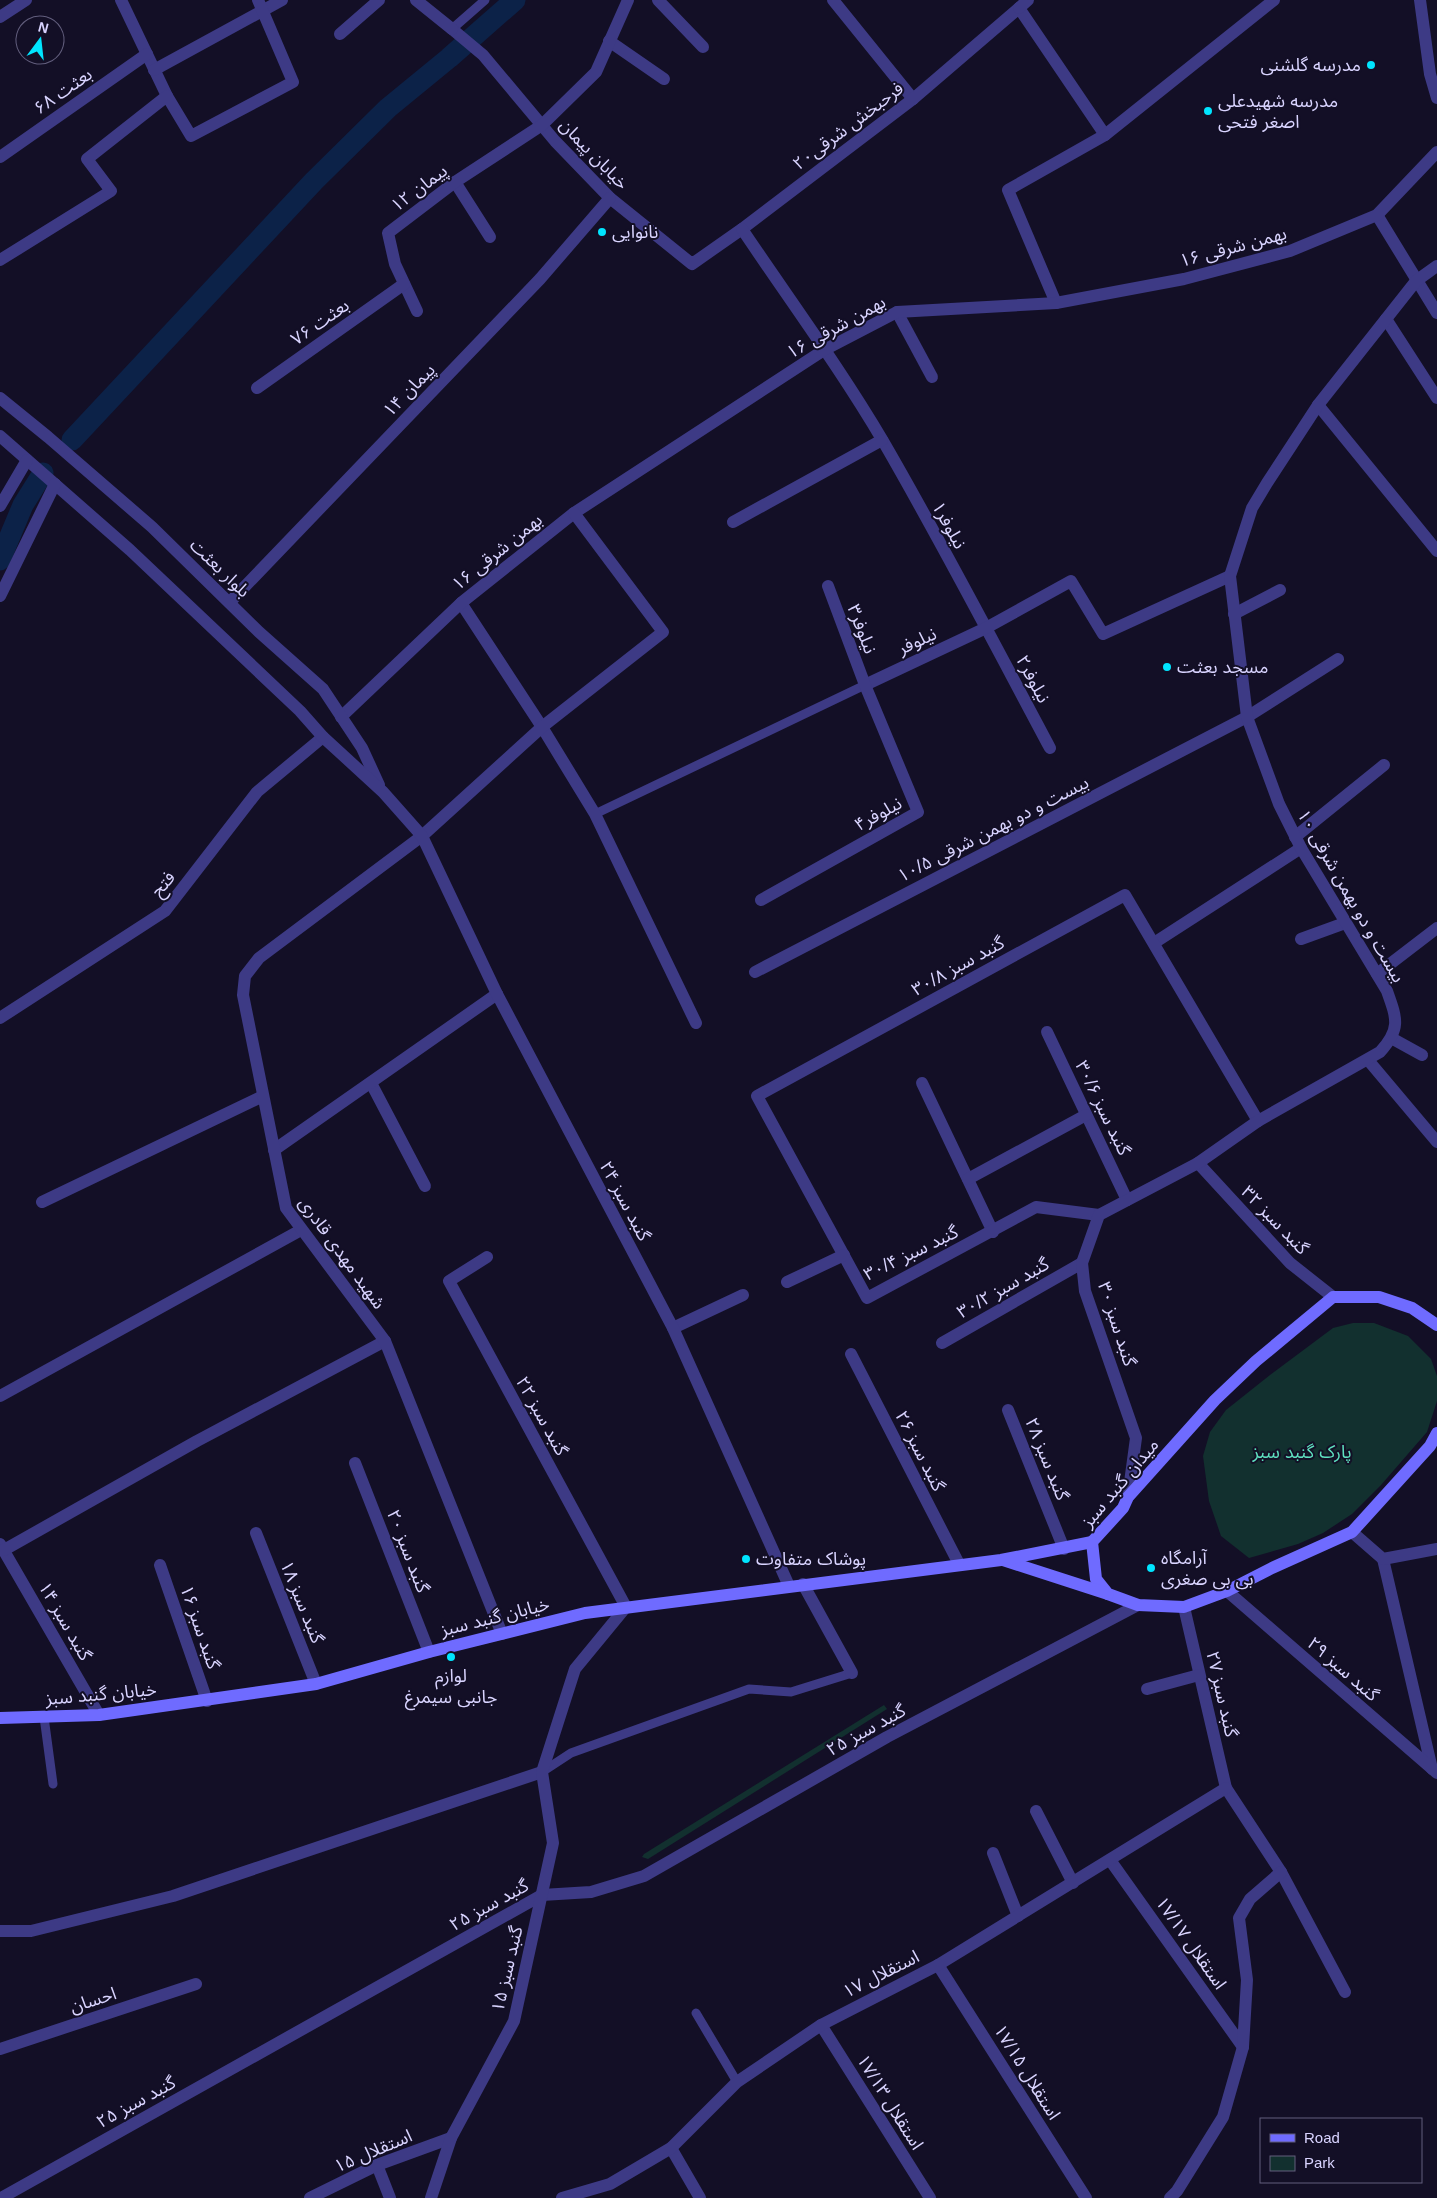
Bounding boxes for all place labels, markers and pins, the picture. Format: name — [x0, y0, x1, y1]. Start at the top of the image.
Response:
place label: مدرسه گلشنی — [1261, 55, 1361, 76]
marker: مدرسه گلشنی — [1365, 59, 1377, 71]
place label: مدرسه شهیدعلی اصغر فتحی — [1218, 91, 1338, 133]
marker: مدرسه شهیدعلی اصغر فتحی — [1202, 105, 1214, 117]
place label: نانوایی — [612, 222, 658, 243]
marker: نانوایی — [596, 226, 608, 238]
place label: مسجد بعثت — [1177, 657, 1268, 677]
marker: مسجد بعثت — [1161, 661, 1173, 673]
place label: آرامگاه بی بی صغری — [1161, 1548, 1254, 1590]
place label: پوشاک متفاوت — [756, 1549, 866, 1570]
marker: پوشاک متفاوت — [740, 1553, 752, 1565]
marker: آرامگاه بی بی صغری — [1145, 1562, 1157, 1574]
marker: لوازم جانبی سیمرغ — [445, 1651, 457, 1663]
place label: لوازم جانبی سیمرغ — [405, 1666, 497, 1711]

